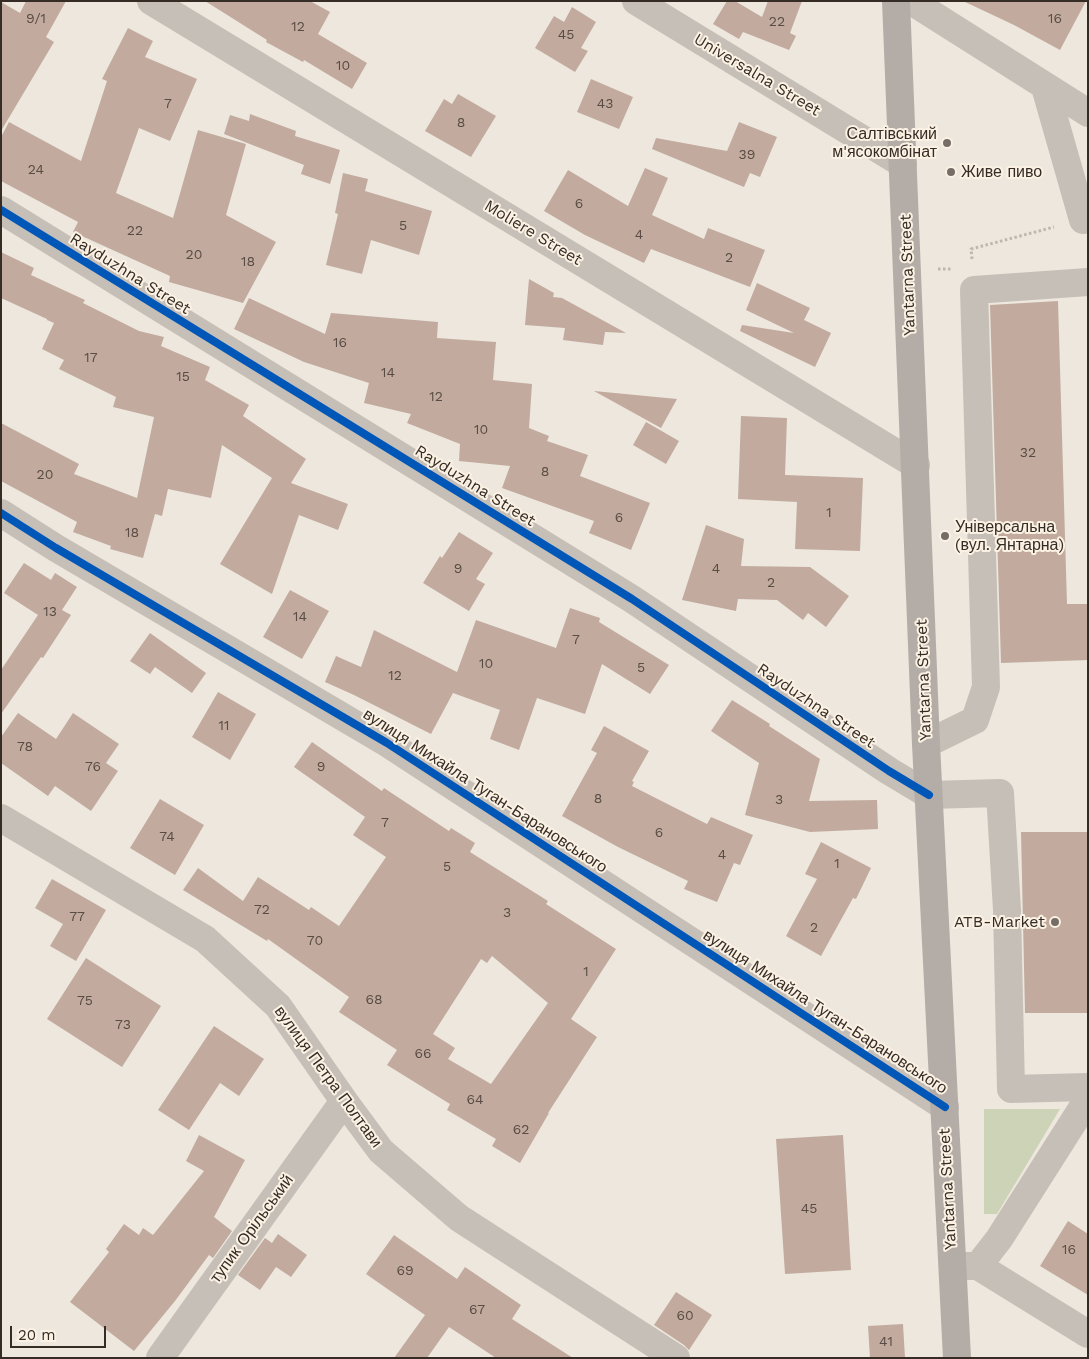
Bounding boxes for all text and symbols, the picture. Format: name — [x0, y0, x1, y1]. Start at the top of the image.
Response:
house number: 9/1 — [26, 11, 46, 27]
house number: 16 — [1048, 11, 1062, 27]
house number: 22 — [769, 14, 785, 30]
house number: 12 — [291, 19, 305, 35]
house number: 45 — [558, 27, 574, 43]
street label: Universalna Street — [690, 30, 824, 120]
house number: 10 — [336, 58, 350, 74]
house number: 7 — [164, 96, 172, 112]
house number: 43 — [597, 96, 613, 112]
house number: 8 — [457, 115, 465, 131]
place label: Салтівський м'ясокомбінат — [832, 124, 937, 162]
marker: Салтівський м'ясокомбінат — [941, 137, 953, 149]
house number: 39 — [739, 147, 755, 163]
house number: 24 — [28, 162, 44, 178]
place label: Живе пиво — [961, 162, 1042, 182]
marker: Живе пиво — [945, 166, 957, 178]
street label: Moliere Street — [481, 196, 585, 270]
house number: 6 — [575, 196, 583, 212]
street label: Yantarna Street — [896, 214, 920, 336]
house number: 5 — [399, 218, 407, 234]
house number: 22 — [127, 223, 143, 239]
house number: 4 — [635, 227, 643, 243]
street label: Rayduzhna Street — [66, 229, 194, 319]
house number: 20 — [186, 247, 202, 263]
house number: 2 — [725, 250, 733, 266]
house number: 18 — [241, 254, 255, 270]
house number: 16 — [333, 335, 347, 351]
house number: 17 — [84, 350, 98, 366]
house number: 14 — [381, 365, 395, 381]
house number: 15 — [176, 369, 190, 385]
house number: 12 — [429, 389, 443, 405]
house number: 10 — [474, 422, 488, 438]
street label: Rayduzhna Street — [411, 441, 539, 531]
house number: 32 — [1020, 445, 1036, 461]
house number: 8 — [541, 464, 549, 480]
house number: 20 — [37, 467, 53, 483]
house number: 1 — [826, 505, 832, 521]
house number: 6 — [615, 510, 623, 526]
place label: Універсальна (вул. Янтарна) — [955, 517, 1064, 555]
house number: 18 — [125, 525, 139, 541]
marker: Універсальна (вул. Янтарна) — [939, 530, 951, 542]
house number: 9 — [454, 561, 462, 577]
house number: 4 — [712, 561, 720, 577]
house number: 2 — [767, 575, 775, 591]
house number: 13 — [43, 604, 57, 620]
house number: 14 — [293, 609, 307, 625]
street label: Yantarna Street — [912, 619, 936, 741]
house number: 7 — [572, 632, 580, 648]
house number: 10 — [479, 656, 493, 672]
street label: Rayduzhna Street — [753, 659, 879, 753]
house number: 5 — [637, 660, 645, 676]
house number: 12 — [388, 668, 402, 684]
street label: вулиця Михайла Туган-Барановського — [359, 705, 611, 877]
house number: 11 — [219, 718, 229, 734]
house number: 78 — [17, 739, 33, 755]
house number: 76 — [85, 759, 101, 775]
house number: 9 — [317, 759, 325, 775]
house number: 8 — [594, 791, 602, 807]
house number: 3 — [775, 792, 783, 808]
house number: 7 — [381, 815, 389, 831]
house number: 6 — [655, 825, 663, 841]
house number: 74 — [159, 829, 175, 845]
house number: 4 — [718, 847, 726, 863]
house number: 1 — [834, 856, 840, 872]
house number: 5 — [443, 859, 451, 875]
house number: 72 — [254, 902, 270, 918]
house number: 3 — [503, 905, 511, 921]
house number: 77 — [69, 909, 85, 925]
place label: ATB-Market — [954, 912, 1045, 932]
marker: ATB-Market — [1049, 916, 1061, 928]
house number: 2 — [810, 920, 818, 936]
street label: вулиця Михайла Туган-Барановського — [699, 926, 951, 1098]
house number: 70 — [307, 933, 323, 949]
house number: 1 — [583, 964, 589, 980]
house number: 68 — [365, 992, 383, 1008]
house number: 75 — [77, 993, 93, 1009]
street label: вулиця Петра Полтави — [270, 1002, 386, 1152]
house number: 73 — [115, 1017, 131, 1033]
house number: 66 — [414, 1046, 432, 1062]
house number: 64 — [466, 1092, 484, 1108]
house number: 62 — [513, 1122, 529, 1138]
street label: Yantarna Street — [935, 1128, 961, 1250]
street label: тупик Орільський — [206, 1171, 298, 1287]
house number: 45 — [801, 1201, 817, 1217]
house number: 16 — [1062, 1242, 1076, 1258]
house number: 69 — [396, 1263, 414, 1279]
house number: 67 — [469, 1302, 485, 1318]
house number: 60 — [676, 1308, 694, 1324]
scale bar — [12, 1316, 109, 1348]
text: 20 m — [18, 1326, 56, 1344]
house number: 41 — [879, 1334, 893, 1350]

